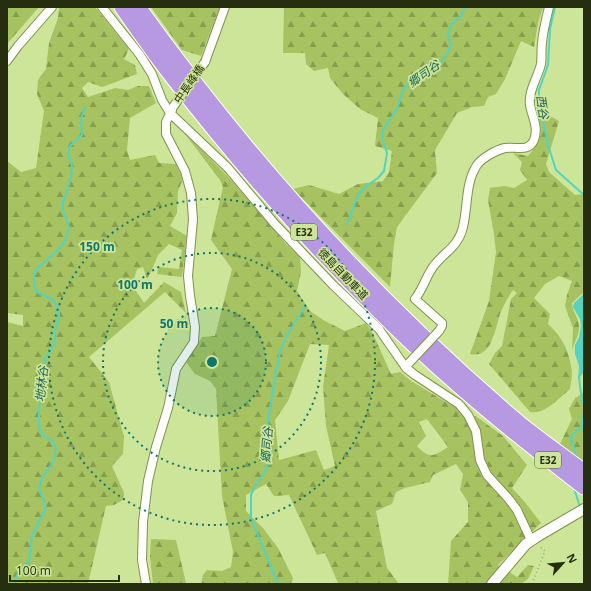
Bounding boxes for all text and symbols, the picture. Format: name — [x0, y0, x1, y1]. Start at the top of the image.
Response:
water label: 郷司谷 — [404, 56, 444, 91]
street label: 中長峰橋 — [170, 61, 207, 106]
water label: 西谷 — [532, 94, 553, 121]
road number: E32 — [291, 224, 317, 240]
text: 150 m — [79, 238, 115, 255]
street label: 徳島自動車道 — [315, 245, 372, 303]
text: 100 m — [117, 276, 153, 293]
text: 50 m — [160, 315, 188, 332]
centre of rings — [205, 355, 219, 369]
water label: 地林谷 — [31, 364, 52, 403]
water label: 郷司谷 — [257, 425, 276, 464]
road number: E32 — [535, 452, 561, 468]
north arrow — [543, 543, 583, 583]
text: N — [564, 551, 581, 566]
scale bar — [10, 557, 119, 583]
text: 100 m — [16, 562, 51, 579]

